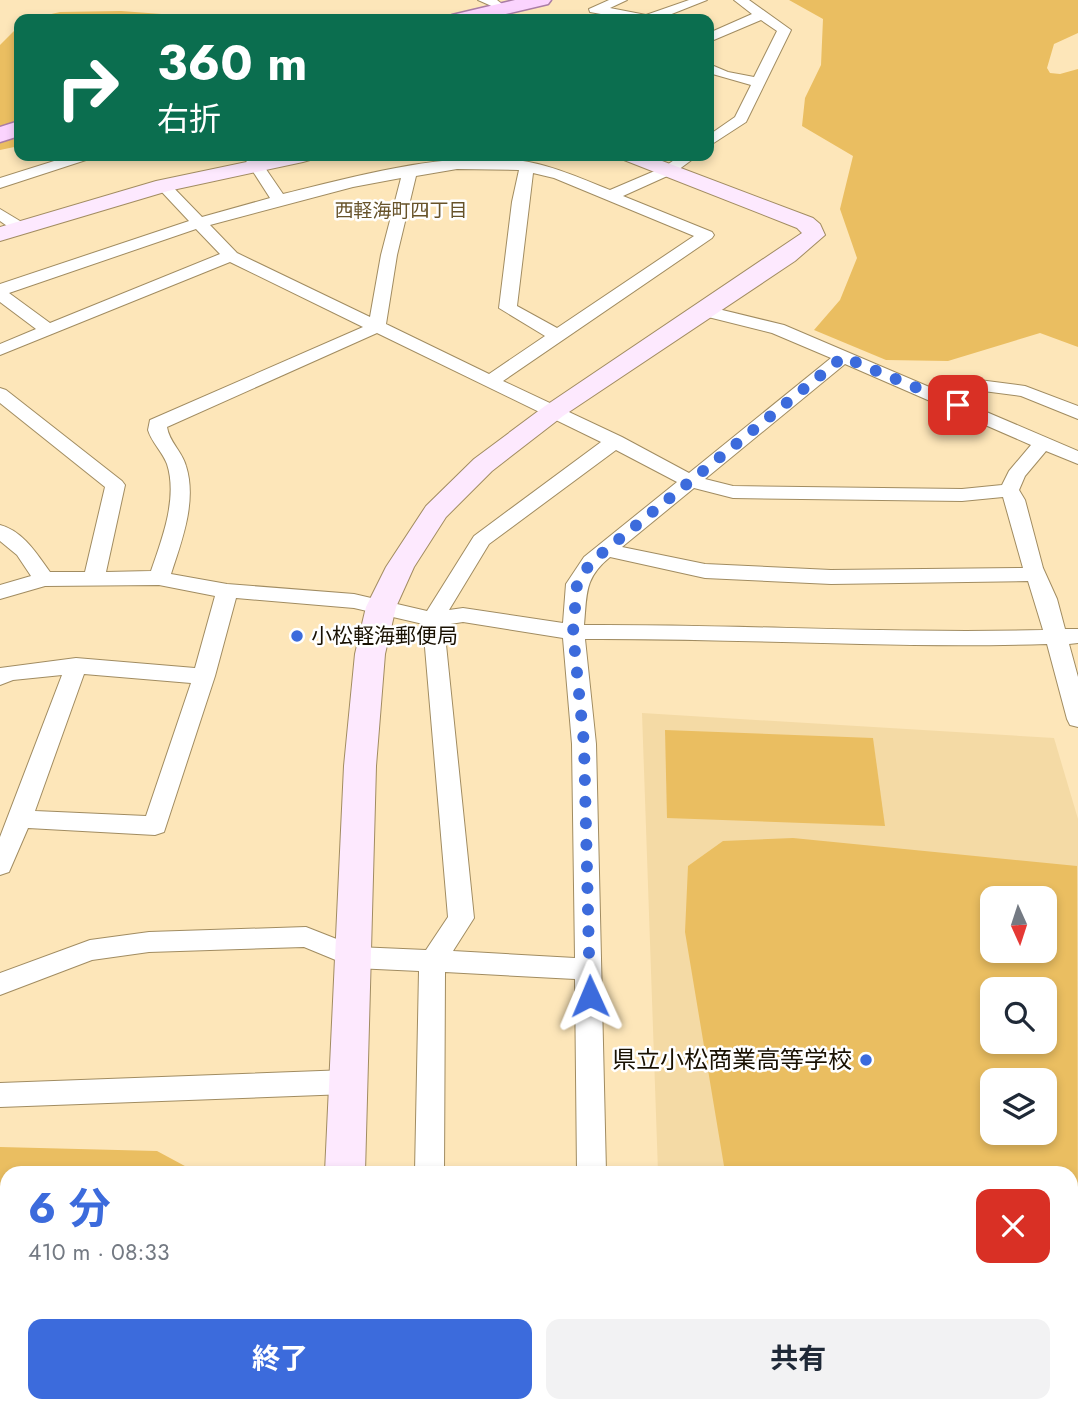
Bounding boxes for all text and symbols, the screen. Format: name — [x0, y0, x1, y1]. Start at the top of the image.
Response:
text: 360 m — [157, 28, 308, 98]
icon: right — [42, 42, 133, 133]
text: 右折 — [157, 96, 221, 142]
district label: 西軽海町四丁目 — [334, 197, 468, 224]
pin — [928, 375, 988, 435]
icon: arrive — [939, 386, 977, 424]
place label: 小松軽海郵便局 — [311, 621, 458, 651]
marker: 小松軽海郵便局 — [289, 628, 305, 644]
north arrow — [980, 886, 1057, 962]
map controls — [980, 886, 1057, 1145]
position arrow — [553, 959, 627, 1033]
button: search — [980, 977, 1057, 1054]
place label: 県立小松商業高等学校 — [612, 1042, 852, 1077]
marker: 県立小松商業高等学校 — [858, 1052, 874, 1068]
button: layers — [980, 1068, 1057, 1145]
text: 6 分 — [28, 1178, 111, 1239]
button: close — [976, 1189, 1050, 1263]
text: 410 m · 08:33 — [28, 1235, 169, 1269]
button: 終了 — [28, 1319, 532, 1399]
button: 共有 — [546, 1319, 1050, 1399]

